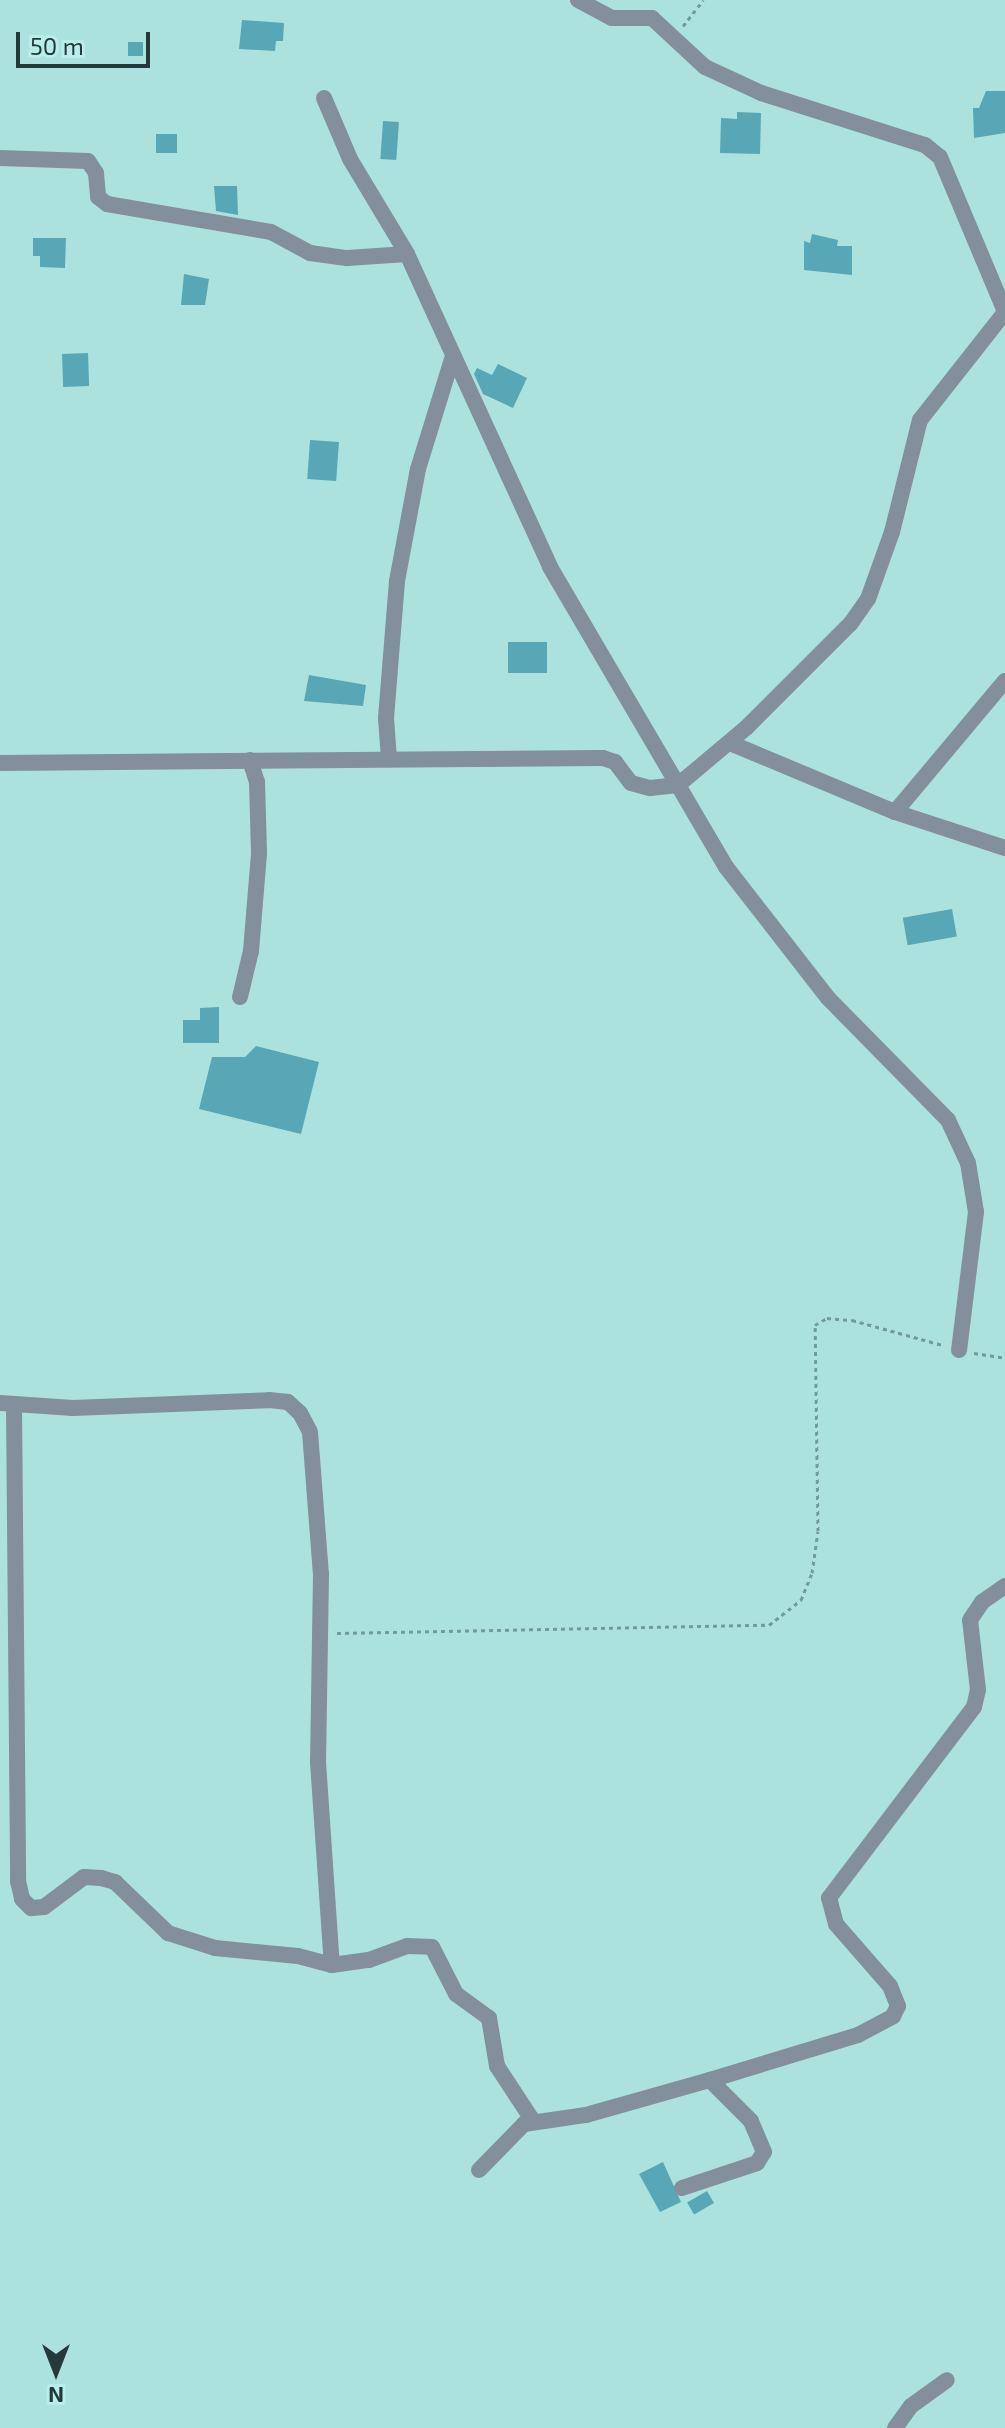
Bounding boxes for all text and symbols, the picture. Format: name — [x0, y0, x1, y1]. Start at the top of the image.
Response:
scale bar — [20, 16, 154, 66]
text: 50 m — [30, 31, 84, 60]
north arrow — [16, 2332, 96, 2412]
text: N — [48, 2383, 64, 2409]

